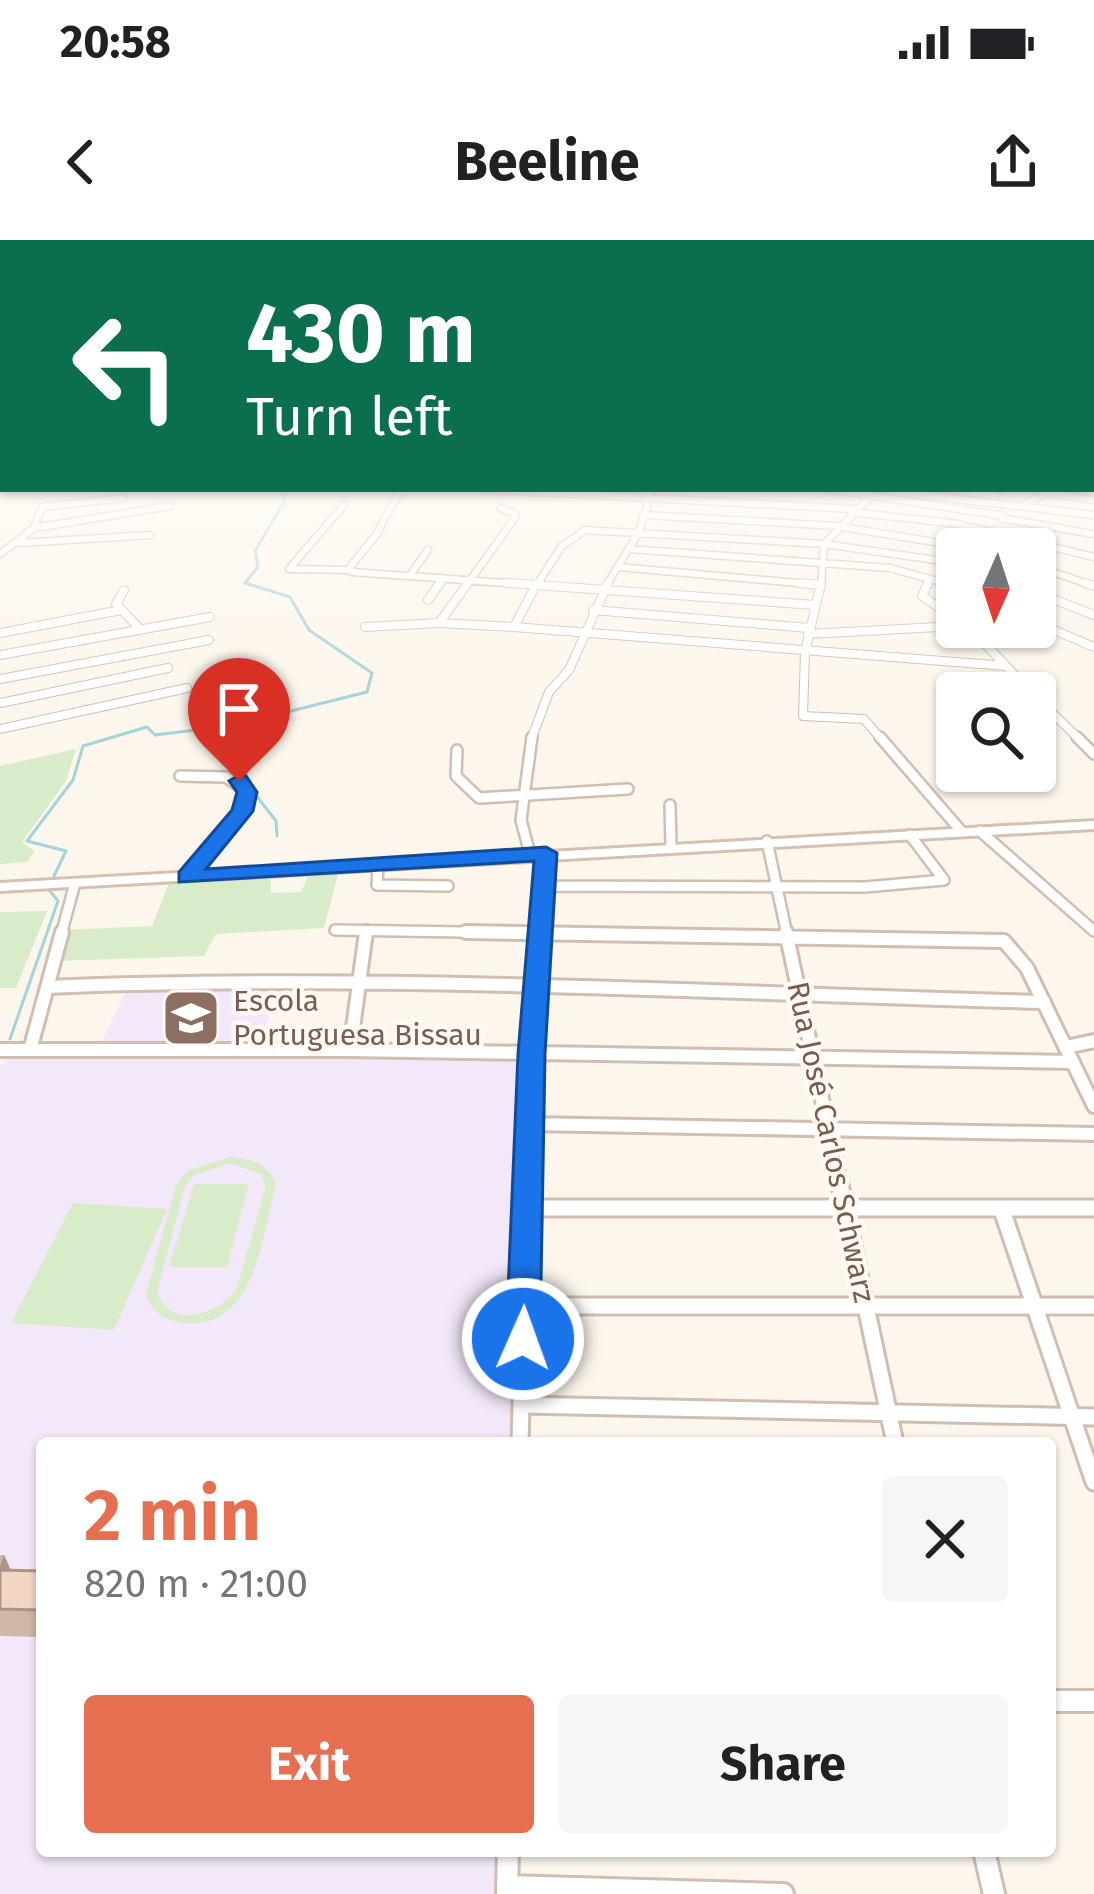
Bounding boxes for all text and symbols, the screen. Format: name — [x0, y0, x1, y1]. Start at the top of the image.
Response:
text: 20:58 — [60, 15, 171, 69]
icon: back — [48, 129, 114, 195]
icon: share — [980, 129, 1046, 195]
text: Beeline — [454, 130, 640, 194]
text: 430 m — [246, 283, 476, 384]
icon: left — [48, 288, 204, 444]
text: Turn left — [246, 385, 453, 449]
north arrow — [936, 528, 1056, 648]
map controls — [936, 528, 1056, 792]
pin — [188, 658, 290, 781]
button: search — [936, 672, 1056, 792]
icon: arrive — [206, 676, 272, 742]
street label: Rua José Carlos Schwarz — [779, 978, 883, 1306]
place label: Escola Portuguesa Bissau — [233, 983, 482, 1053]
school or university icon: Escola Portuguesa Bissau — [160, 987, 222, 1049]
position arrow — [460, 1276, 586, 1402]
text: 2 min — [84, 1473, 261, 1559]
button: close — [882, 1476, 1008, 1602]
text: 820 m · 21:00 — [84, 1561, 308, 1607]
button: Exit — [84, 1695, 534, 1833]
button: Share — [558, 1695, 1008, 1833]

